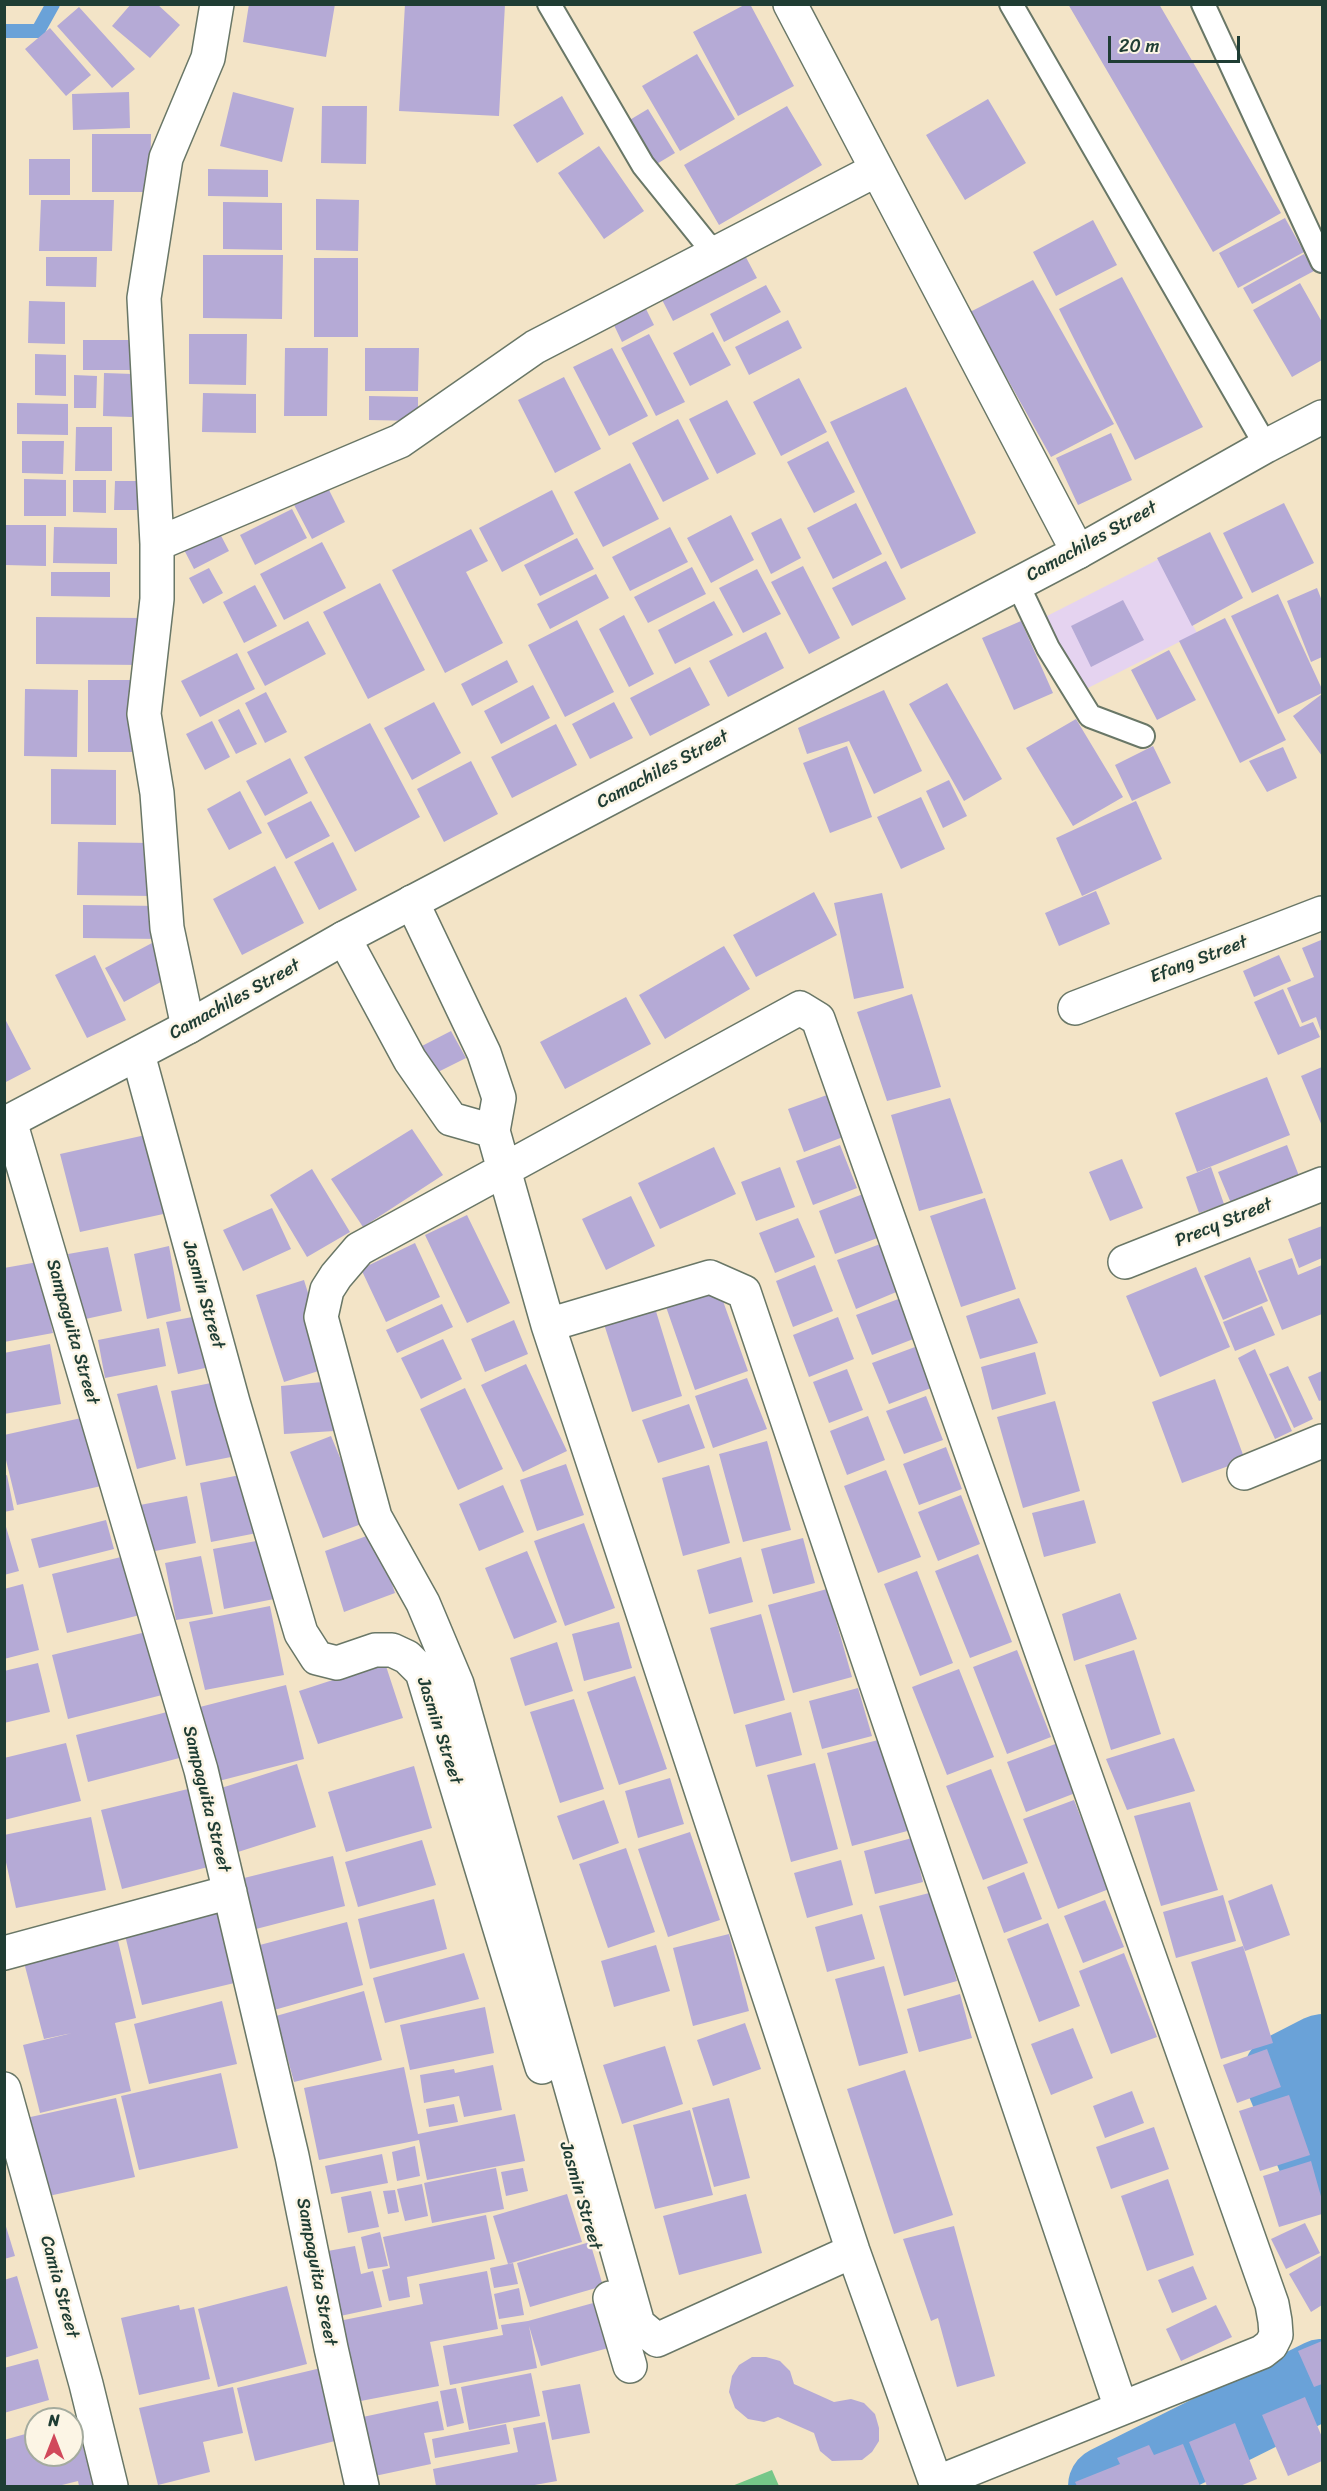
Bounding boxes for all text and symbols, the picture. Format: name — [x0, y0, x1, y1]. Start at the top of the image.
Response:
scale bar — [1111, 24, 1243, 62]
text: 20 m — [1119, 30, 1159, 62]
street label: Camachiles Street — [1023, 497, 1161, 587]
street label: Camachiles Street — [593, 726, 733, 814]
street label: Efang Street — [1147, 932, 1251, 988]
street label: Camachiles Street — [166, 955, 304, 1045]
street label: Precy Street — [1172, 1194, 1276, 1252]
street label: Jasmin Street — [177, 1239, 229, 1351]
street label: Sampaguita Street — [41, 1257, 103, 1407]
street label: Jasmin Street — [412, 1675, 466, 1787]
street label: Sampaguita Street — [177, 1723, 235, 1875]
street label: Jasmin Street — [554, 2140, 606, 2252]
street label: Sampaguita Street — [291, 2196, 341, 2348]
street label: Camia Street — [35, 2233, 83, 2341]
text: N — [48, 2406, 60, 2435]
north arrow — [24, 2407, 84, 2467]

